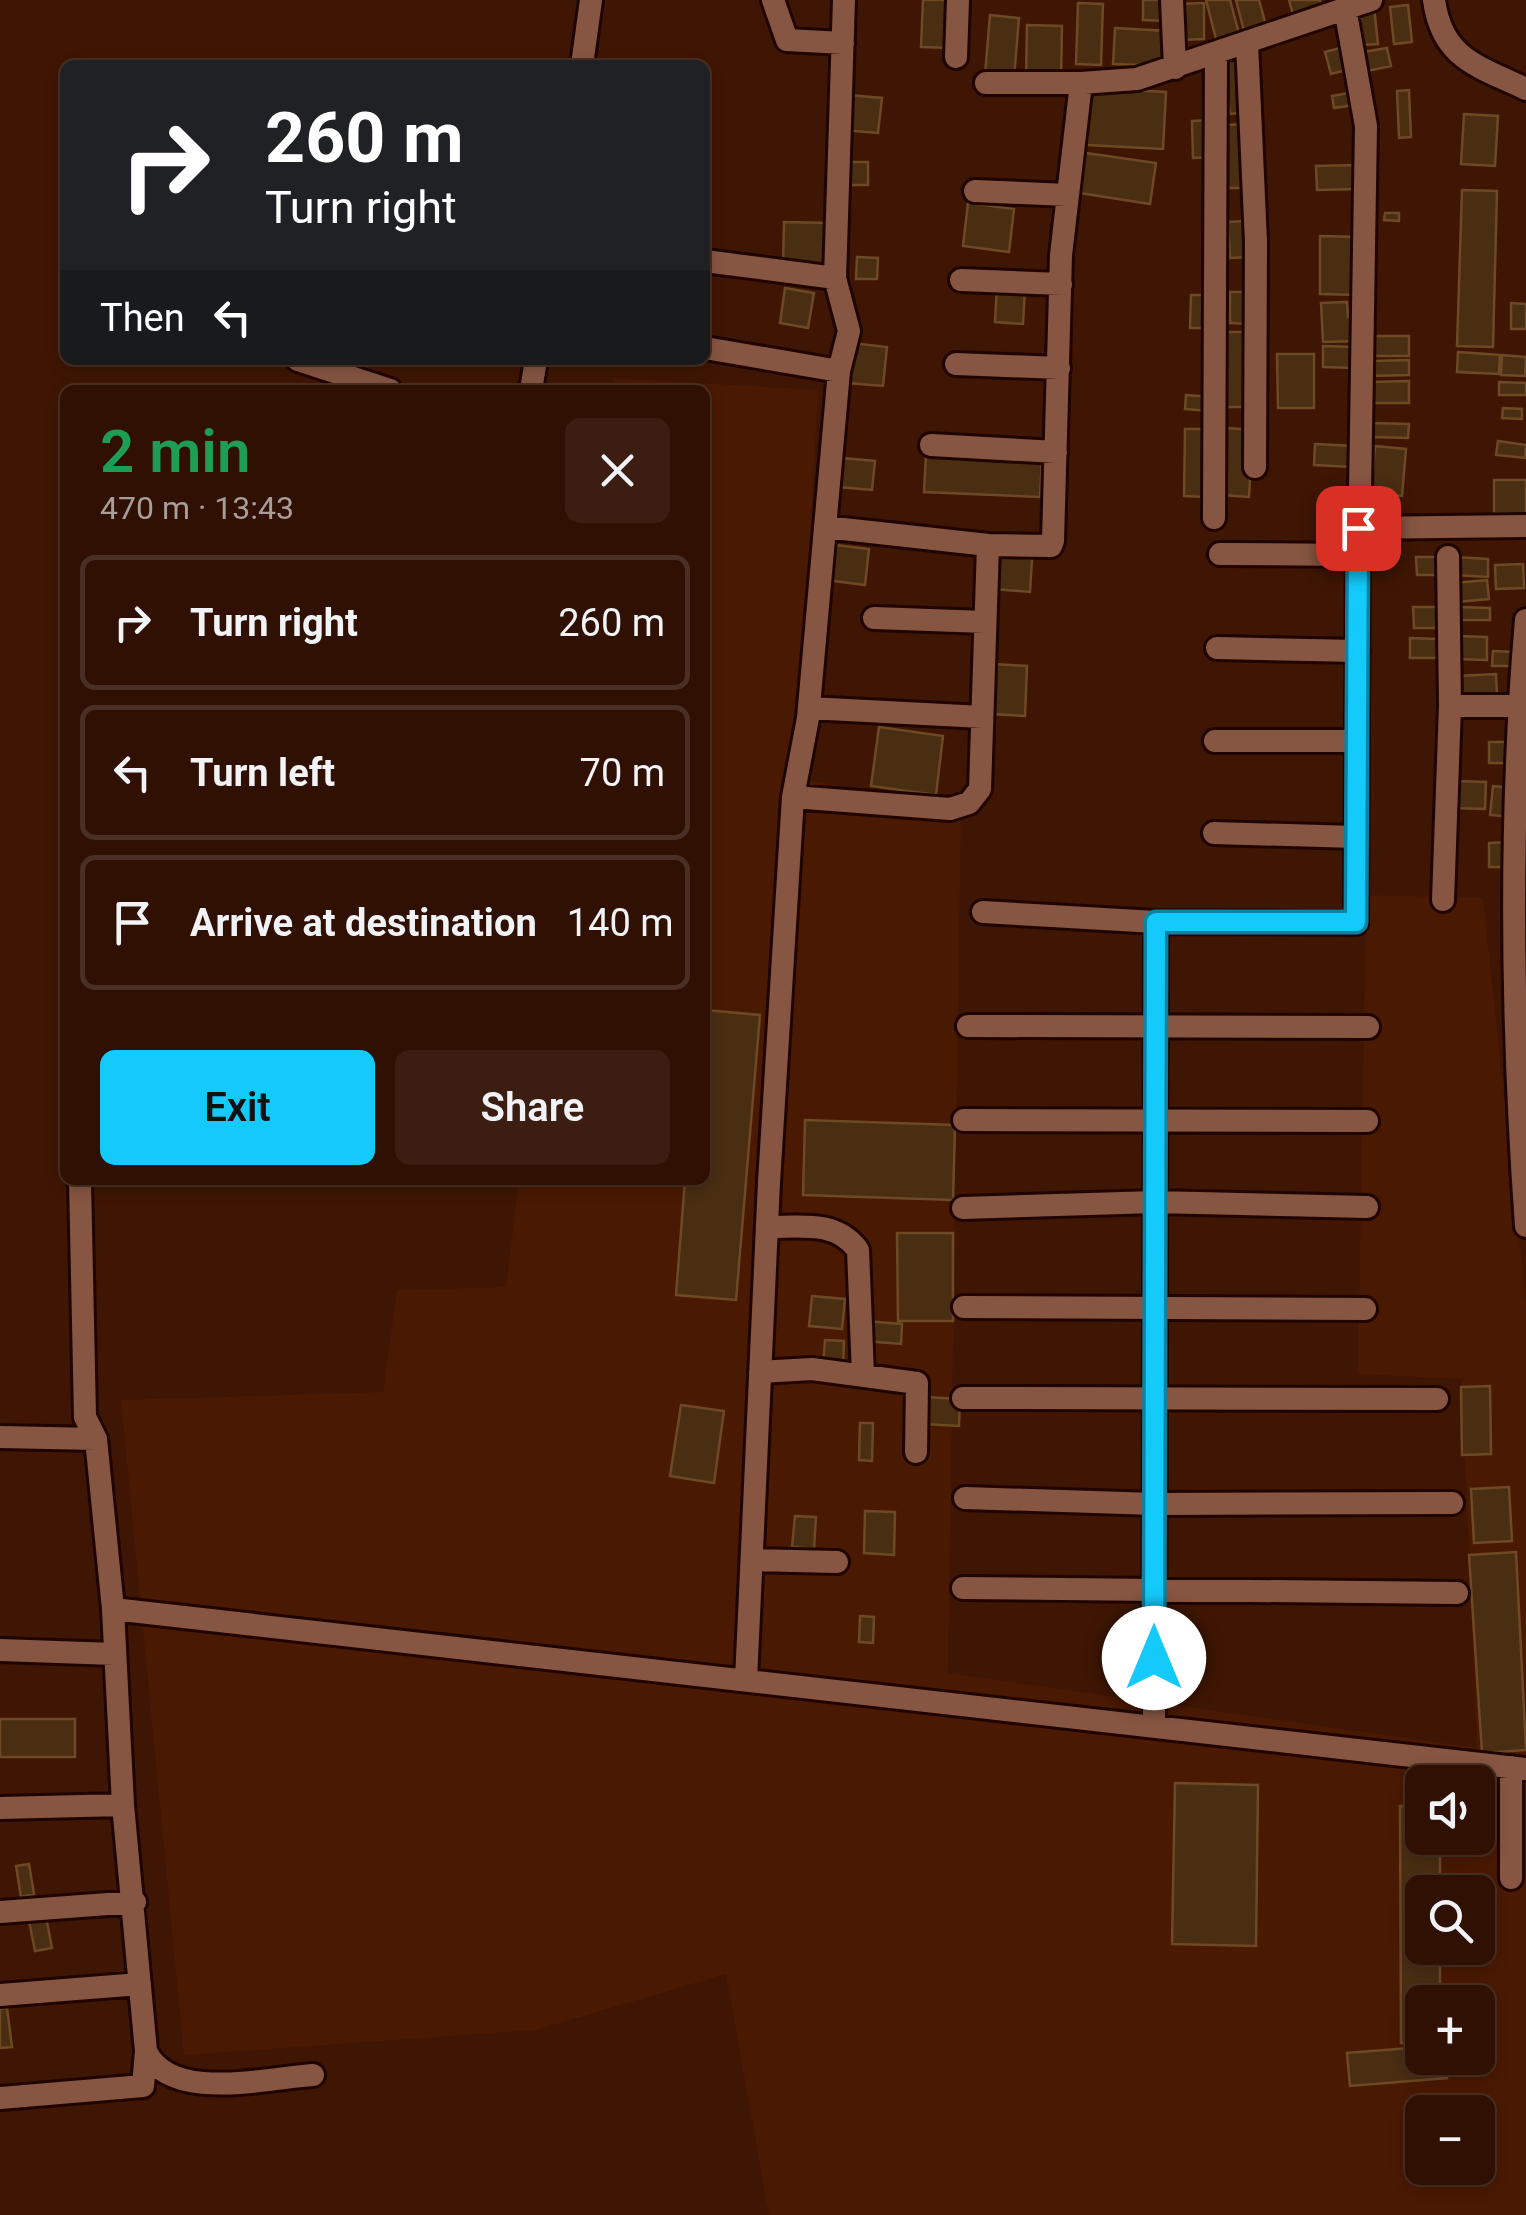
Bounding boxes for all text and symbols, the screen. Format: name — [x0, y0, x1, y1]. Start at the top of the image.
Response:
text: 260 m — [265, 97, 464, 179]
icon: right — [100, 100, 230, 230]
text: Turn right — [265, 181, 457, 234]
icon: left — [205, 290, 260, 345]
text: Then — [100, 296, 185, 340]
text: 2 min — [100, 416, 250, 487]
button: close — [565, 418, 670, 523]
pin — [1316, 486, 1401, 571]
text: 470 m · 13:43 — [100, 489, 294, 527]
icon: arrive — [1331, 501, 1386, 556]
icon: right — [105, 595, 160, 650]
text: Turn right — [190, 601, 358, 645]
text: 260 m — [558, 601, 665, 645]
icon: left — [105, 745, 160, 800]
text: Turn left — [190, 751, 335, 795]
text: 70 m — [580, 751, 665, 795]
icon: arrive — [105, 895, 160, 950]
text: Arrive at destination — [190, 901, 537, 945]
text: 140 m — [567, 901, 674, 945]
button: Exit — [100, 1050, 375, 1165]
button: Share — [395, 1050, 670, 1165]
position arrow — [1102, 1606, 1206, 1710]
map controls — [1405, 1765, 1495, 2185]
button: sound — [1405, 1765, 1495, 1855]
button: search — [1405, 1875, 1495, 1965]
button: + — [1405, 1985, 1495, 2075]
button: − — [1405, 2095, 1495, 2185]

